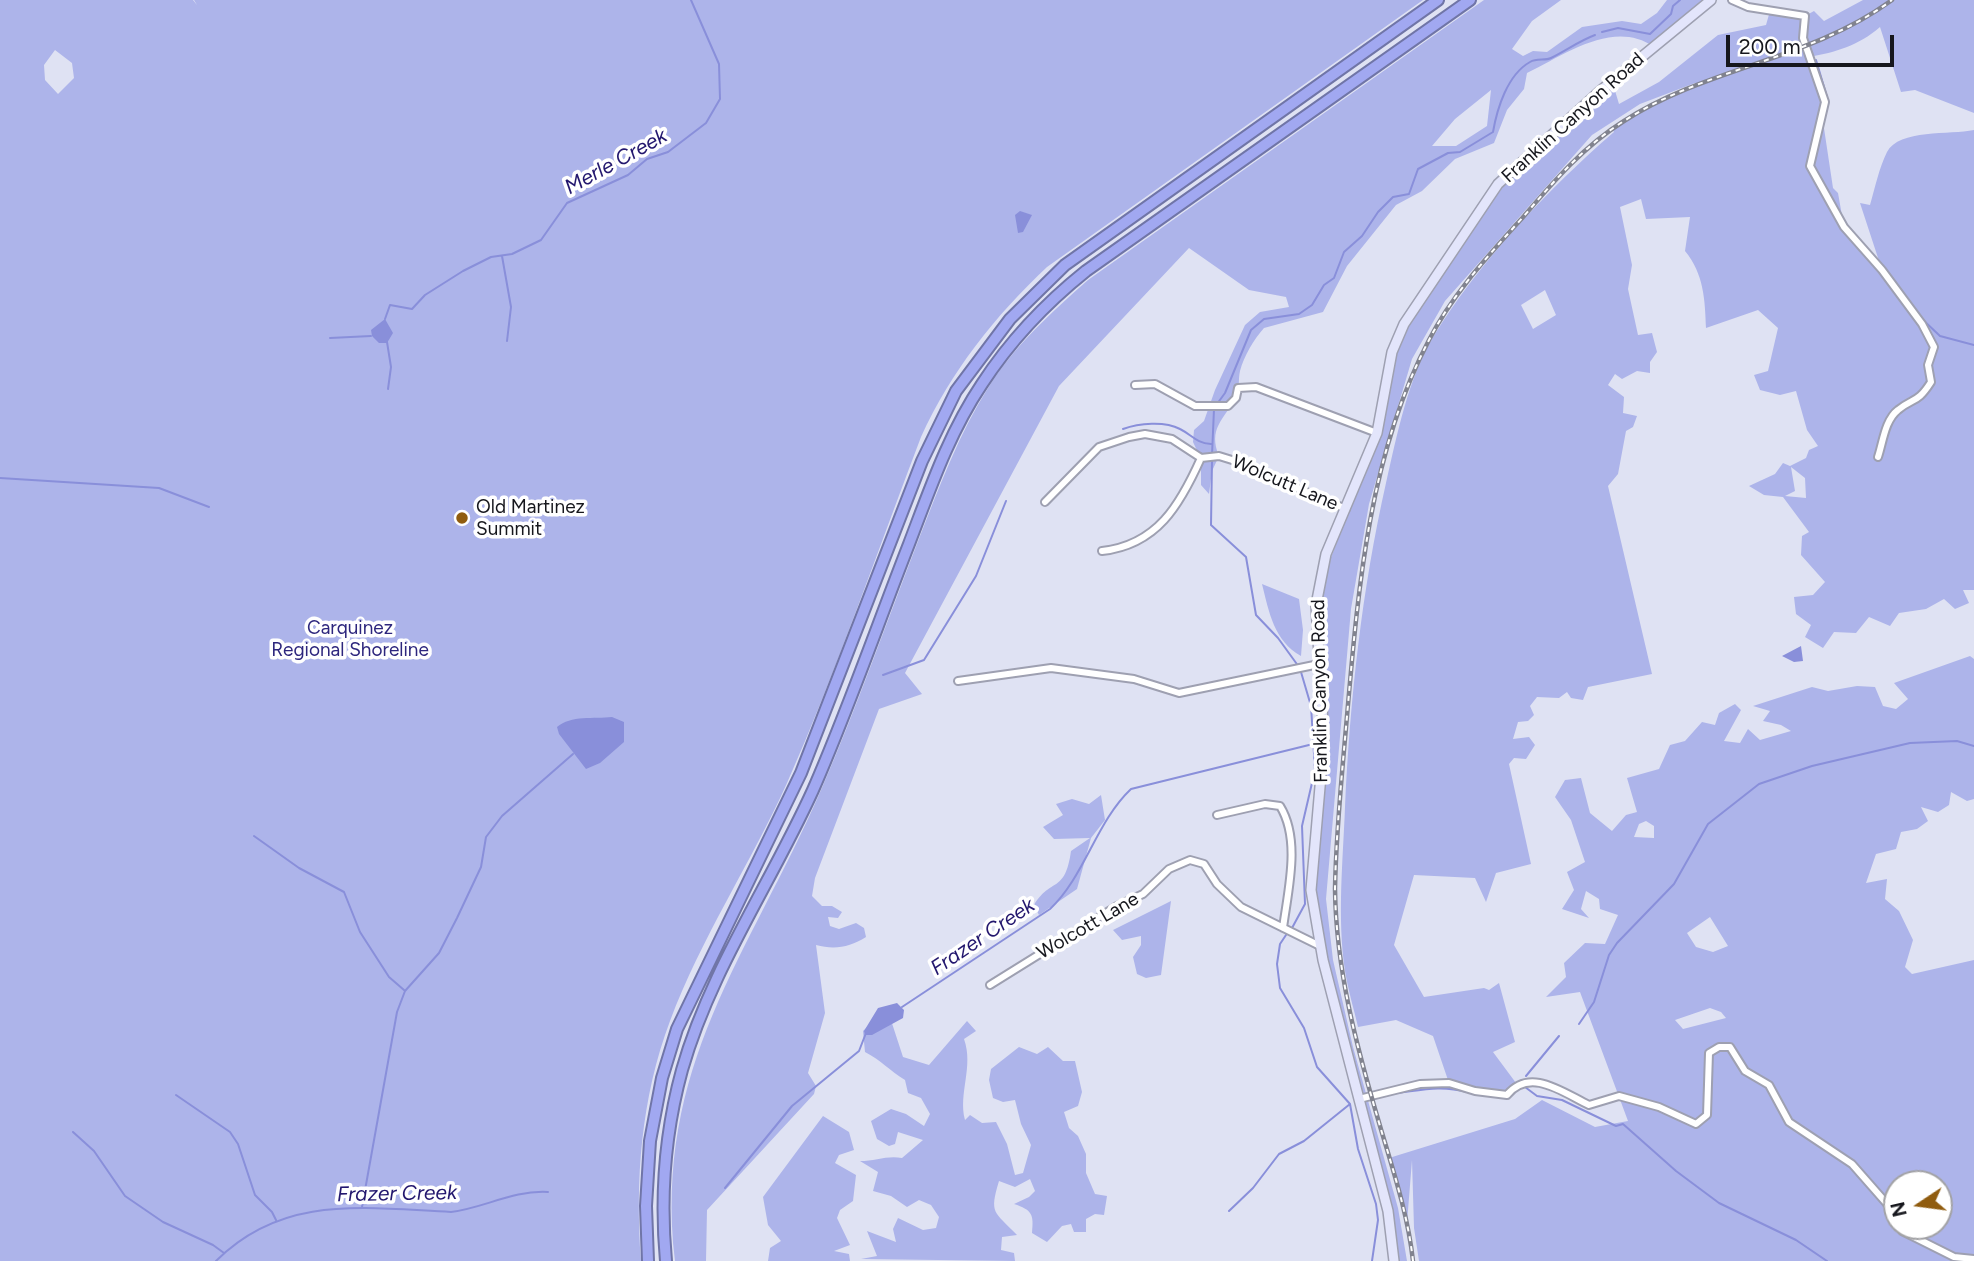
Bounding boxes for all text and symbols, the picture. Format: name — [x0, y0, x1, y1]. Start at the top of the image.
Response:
scale bar — [1729, 21, 1897, 65]
text: 200 m — [1739, 34, 1801, 59]
street label: Franklin Canyon Road — [1497, 48, 1649, 188]
water label: Merle Creek — [560, 124, 672, 200]
street label: Wolcutt Lane — [1228, 450, 1342, 516]
place label: Old Martinez Summit — [476, 496, 585, 540]
marker: Old Martinez Summit — [454, 510, 470, 526]
street label: Franklin Canyon Road — [1307, 599, 1333, 783]
park label: Carquinez Regional Shoreline — [271, 617, 429, 661]
street label: Wolcott Lane — [1033, 888, 1143, 964]
water label: Frazer Creek — [926, 893, 1040, 981]
north arrow — [1883, 1170, 1953, 1240]
water label: Frazer Creek — [337, 1180, 457, 1208]
text: N — [1886, 1200, 1912, 1219]

